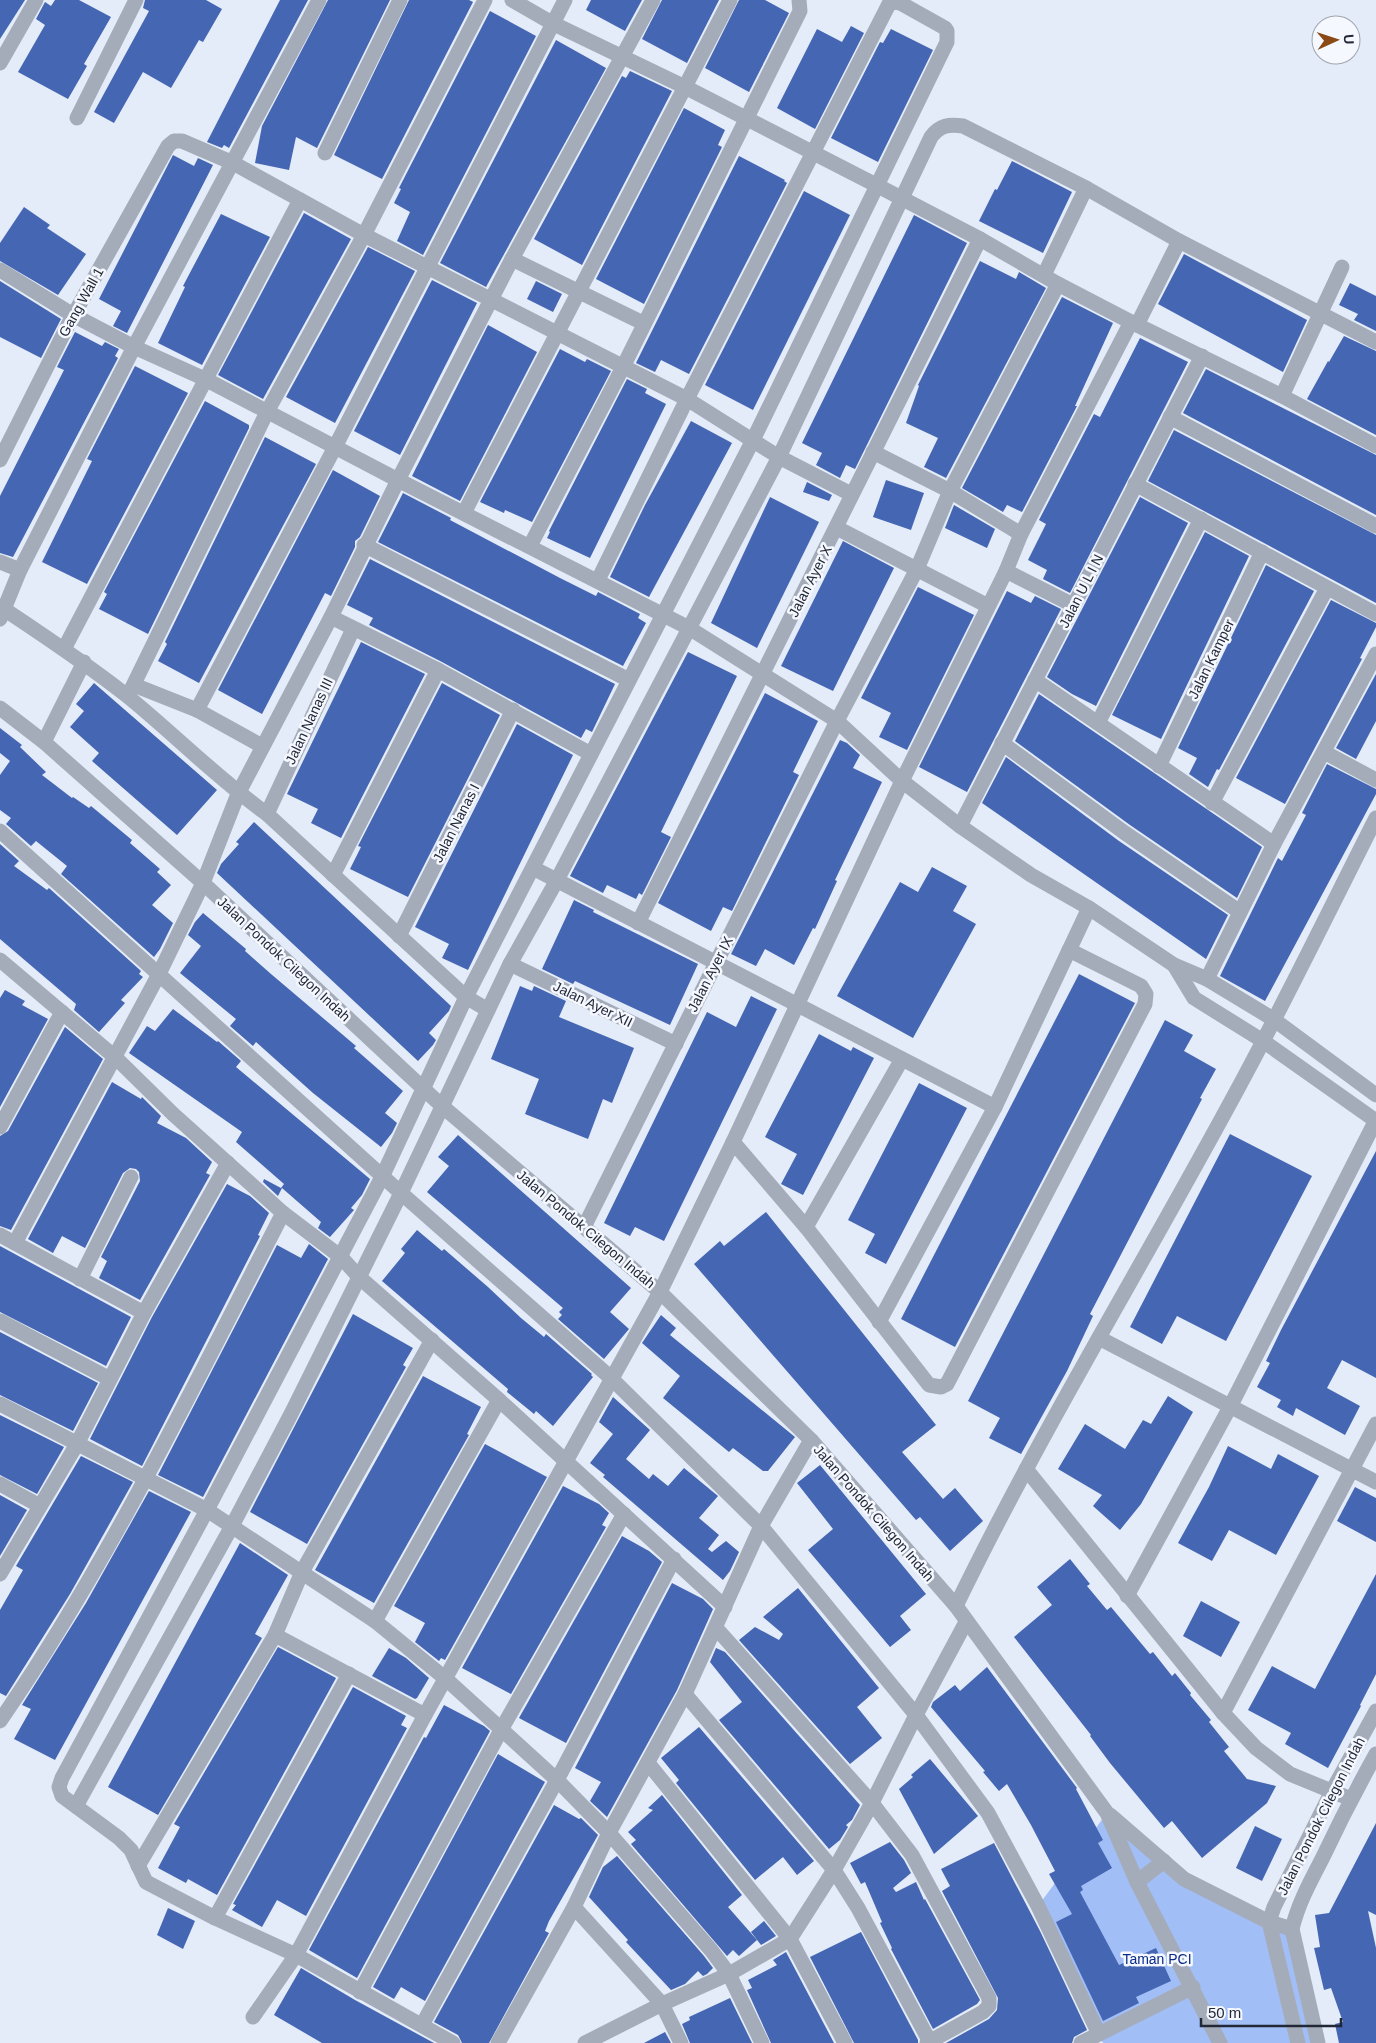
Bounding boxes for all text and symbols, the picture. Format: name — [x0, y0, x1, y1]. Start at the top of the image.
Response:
north arrow — [1311, 15, 1361, 65]
text: U — [1341, 34, 1357, 45]
street label: Gang Wall 1 — [55, 264, 107, 339]
street label: Jalan Ayer X — [785, 542, 835, 620]
street label: Jalan U L I N — [1056, 552, 1106, 630]
street label: Jalan Kamper — [1185, 616, 1237, 701]
street label: Jalan Nanas III — [282, 675, 336, 767]
street label: Jalan Nanas I — [429, 781, 483, 865]
street label: Jalan Pondok Cilegon Indah — [214, 893, 354, 1025]
street label: Jalan Ayer IX — [684, 933, 736, 1014]
street label: Jalan Ayer XII — [551, 978, 635, 1030]
street label: Jalan Pondok Cilegon Indah — [514, 1167, 658, 1291]
street label: Jalan Pondok Cilegon Indah — [811, 1442, 937, 1584]
street label: Jalan Pondok Cilegon Indah — [1274, 1734, 1368, 1898]
park label: Taman PCI — [1122, 1951, 1192, 1967]
scale bar — [1201, 1996, 1341, 2028]
text: 50 m — [1208, 2004, 1241, 2021]

